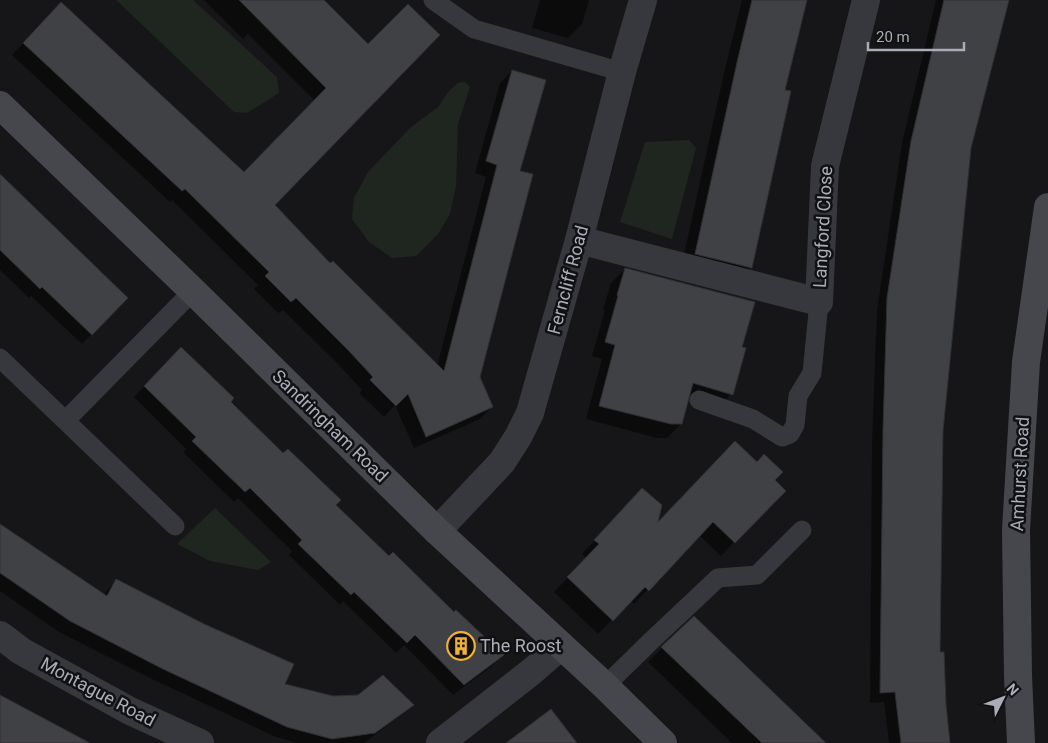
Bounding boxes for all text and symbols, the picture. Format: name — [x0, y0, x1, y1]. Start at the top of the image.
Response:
scale bar — [868, 20, 964, 52]
text: 20 m — [876, 28, 910, 46]
street label: Langford Close — [809, 166, 836, 288]
street label: Ferncliff Road — [543, 223, 592, 337]
street label: Sandringham Road — [268, 365, 392, 486]
street label: Amhurst Road — [1006, 416, 1033, 532]
building icon: The Roost — [446, 631, 476, 661]
place label: The Roost — [480, 635, 562, 656]
street label: Montague Road — [37, 652, 159, 731]
north arrow — [978, 673, 1028, 723]
text: N — [1003, 680, 1022, 698]

